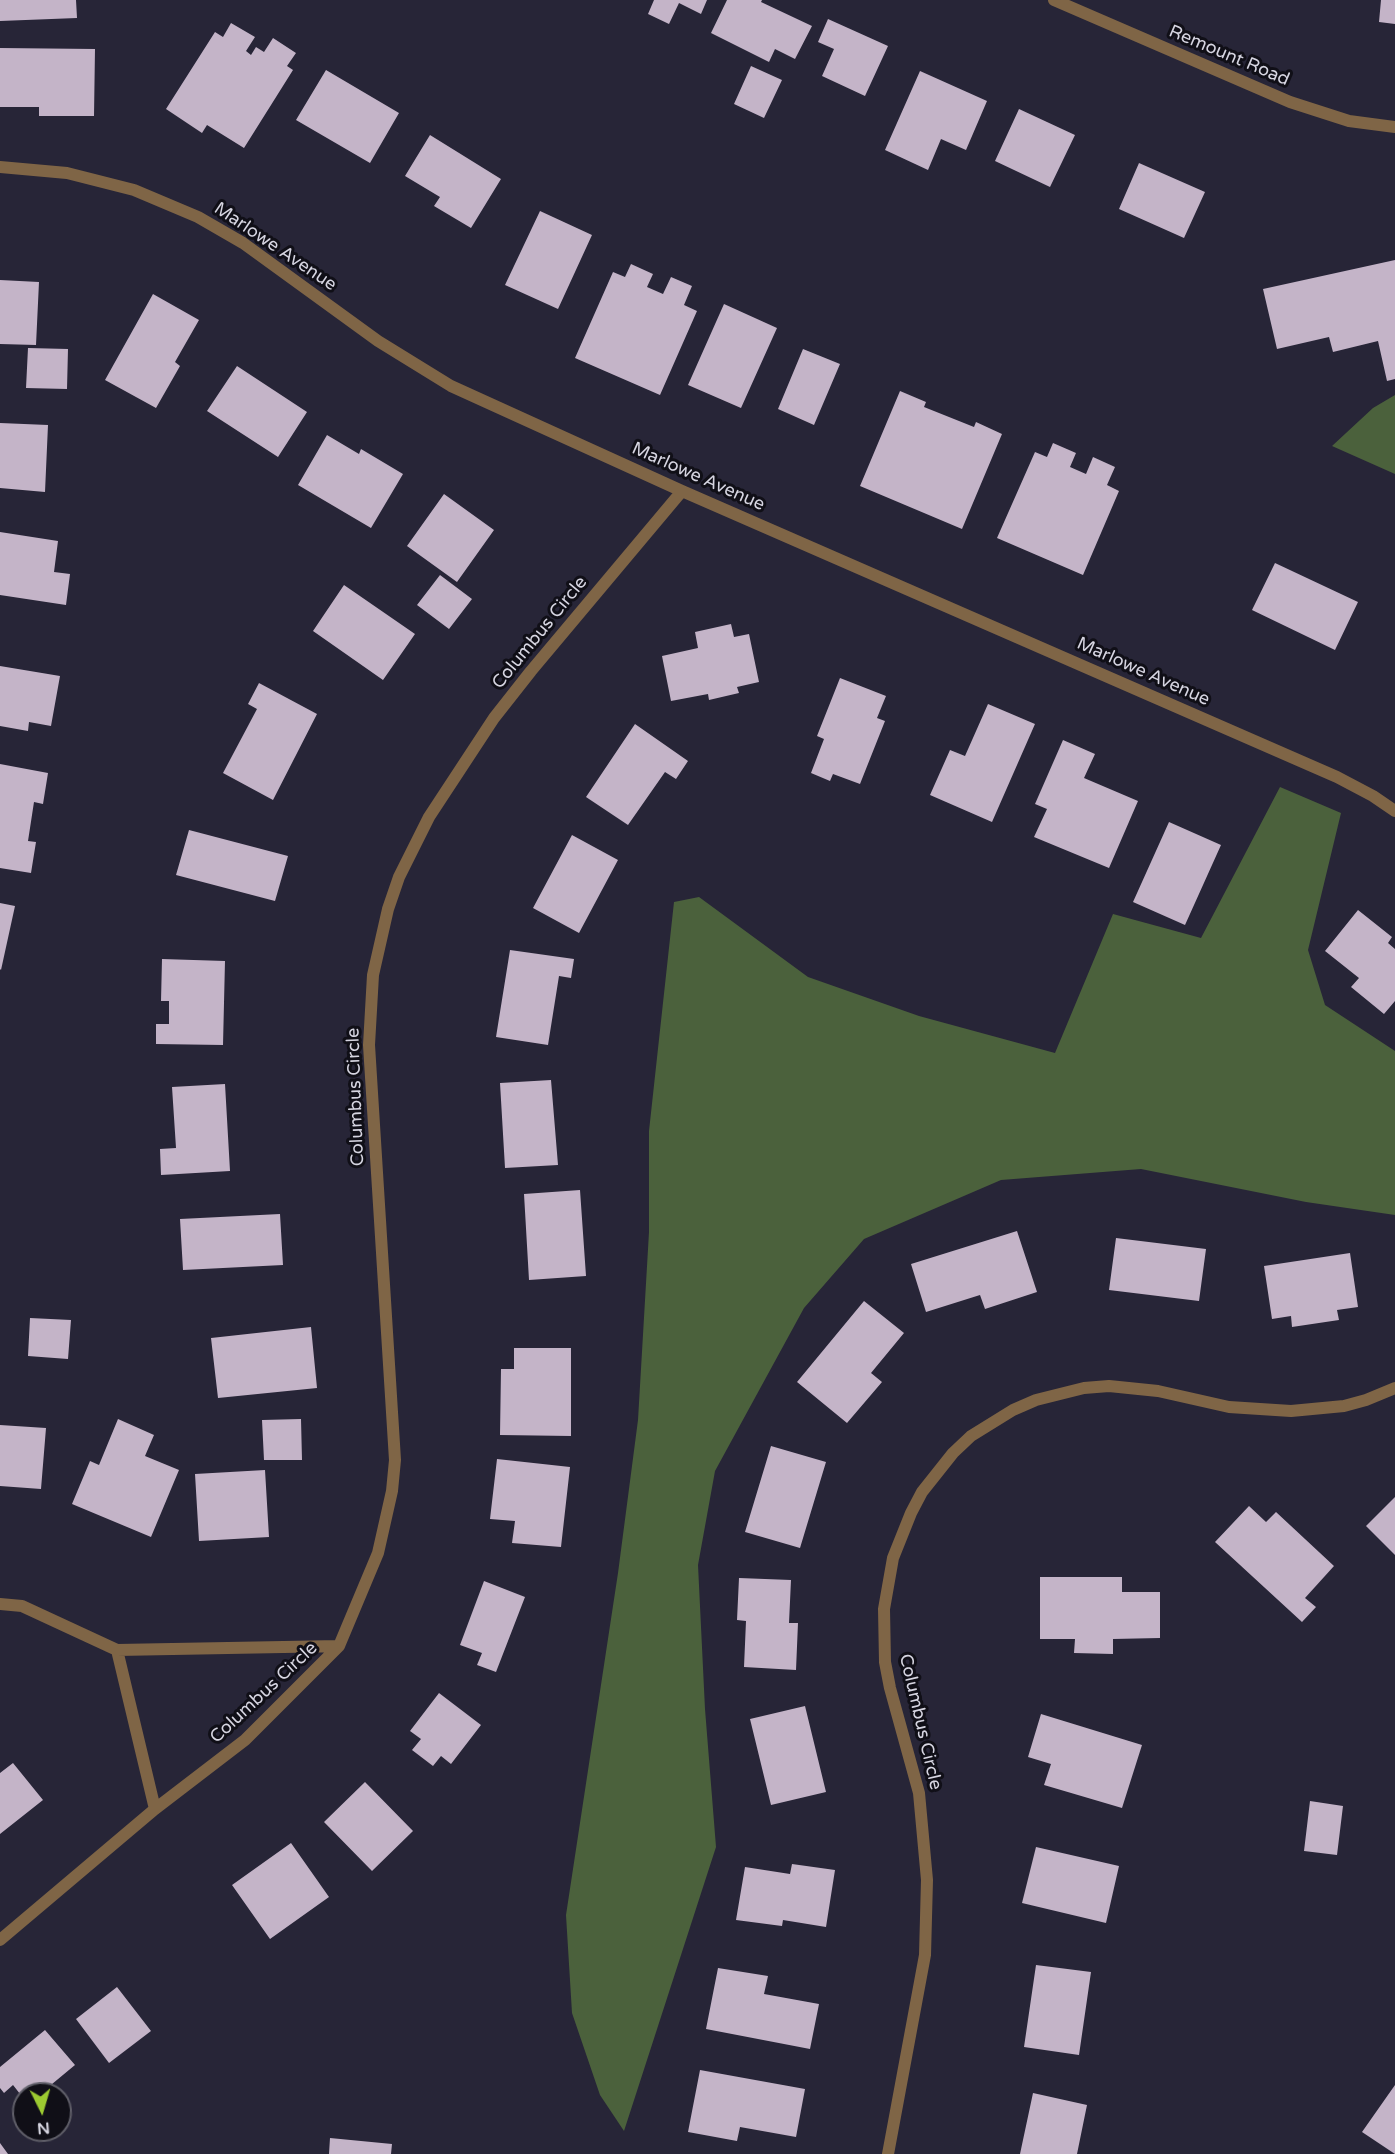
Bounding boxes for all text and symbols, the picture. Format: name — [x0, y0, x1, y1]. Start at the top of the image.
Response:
street label: Remount Road — [1165, 21, 1293, 91]
street label: Marlowe Avenue — [210, 198, 340, 296]
street label: Marlowe Avenue — [628, 438, 768, 516]
street label: Columbus Circle — [488, 572, 592, 694]
street label: Marlowe Avenue — [1073, 633, 1213, 711]
street label: Columbus Circle — [343, 1027, 369, 1167]
street label: Columbus Circle — [206, 1638, 322, 1748]
street label: Columbus Circle — [894, 1652, 946, 1792]
north arrow — [12, 2082, 72, 2142]
text: N — [36, 2117, 51, 2138]

